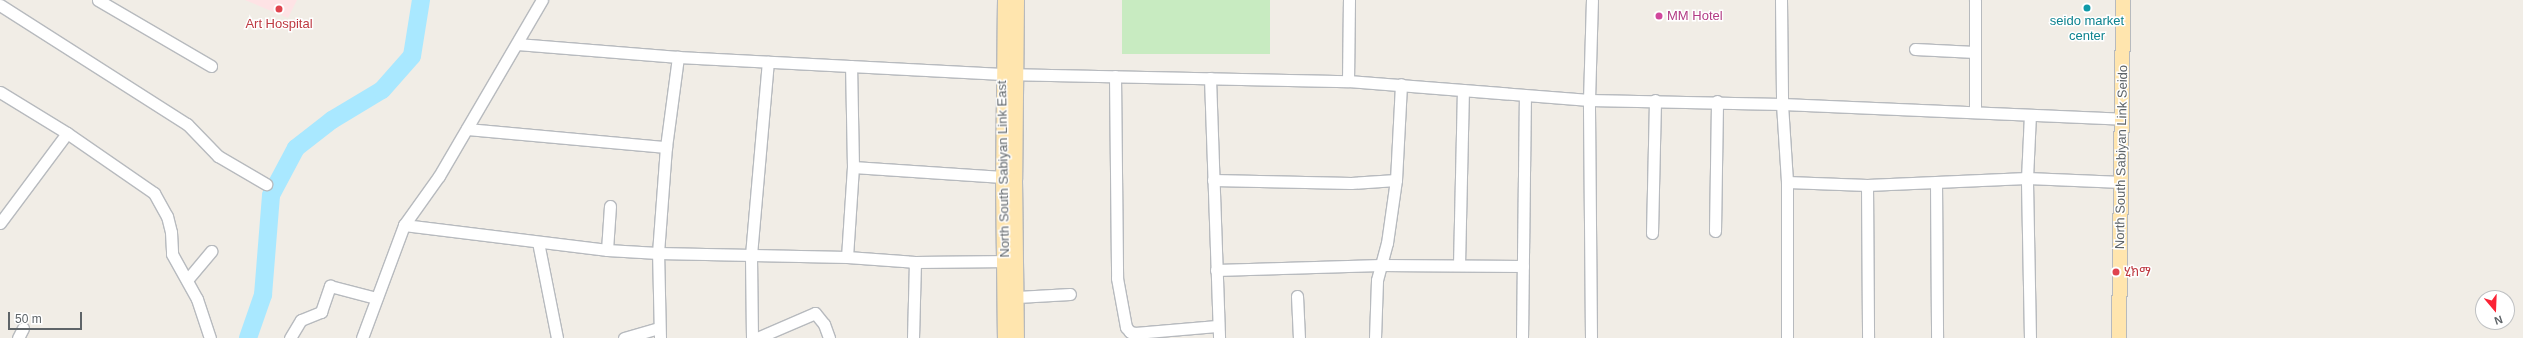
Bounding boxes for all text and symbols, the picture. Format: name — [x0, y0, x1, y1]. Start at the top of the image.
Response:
marker: Art Hospital — [273, 3, 285, 15]
marker: seido market center — [2082, 3, 2092, 13]
place label: MM Hotel — [1667, 8, 1723, 24]
marker: MM Hotel — [1654, 11, 1664, 21]
place label: seido market center — [2050, 14, 2124, 45]
place label: Art Hospital — [245, 16, 313, 32]
street label: North South Sabiyan Link Seido — [2113, 65, 2131, 249]
street label: North South Sabiyan Link East — [995, 80, 1013, 258]
place label: ሂክማ — [2124, 264, 2151, 280]
marker: ሂክማ — [2111, 267, 2121, 277]
north arrow — [2475, 290, 2515, 330]
scale bar — [10, 304, 84, 330]
text: 50 m — [15, 312, 42, 326]
text: N — [2493, 313, 2504, 327]

